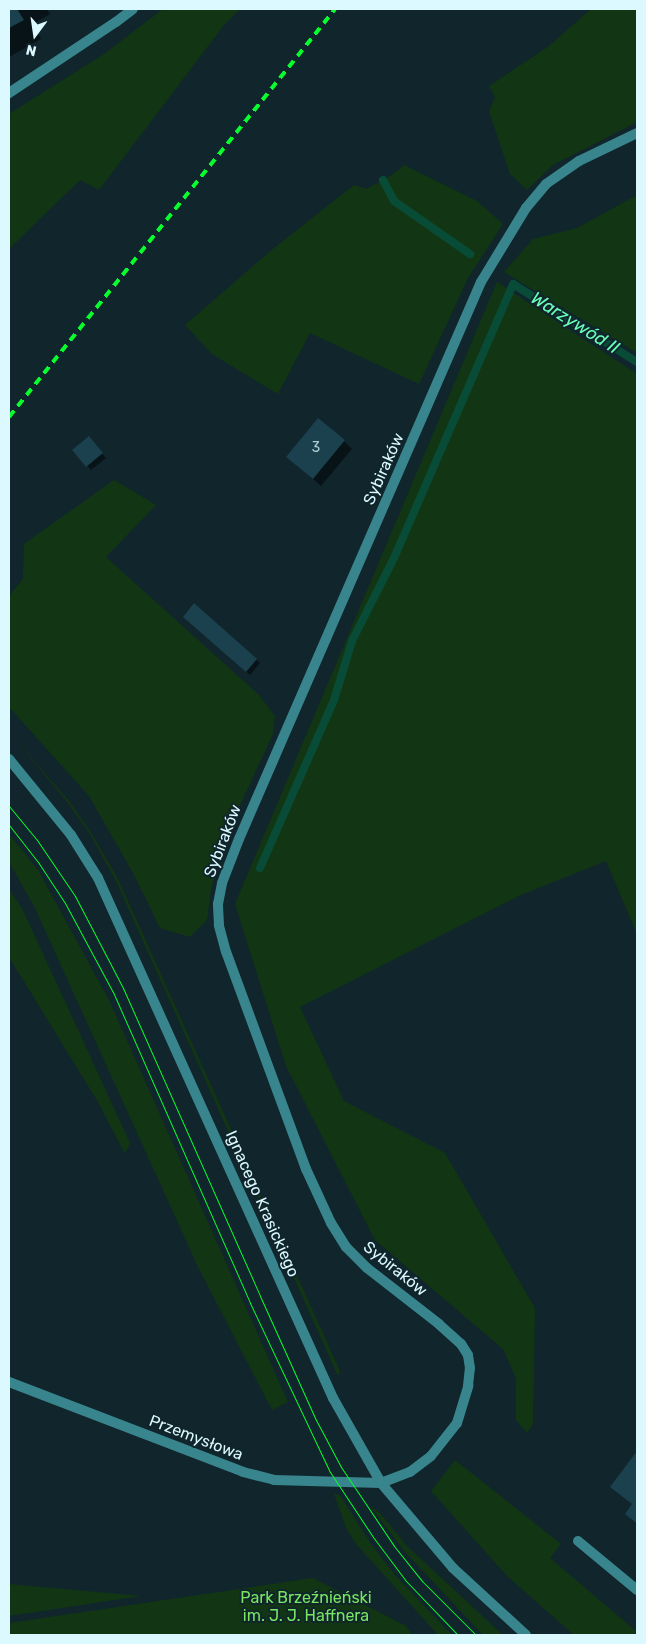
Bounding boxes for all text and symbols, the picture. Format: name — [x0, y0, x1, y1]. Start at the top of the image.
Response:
north arrow — [10, 10, 60, 60]
text: N — [24, 41, 38, 60]
water label: Warzywód II — [527, 287, 623, 359]
street label: Sybiraków — [360, 430, 408, 508]
house number: 3 — [312, 440, 320, 456]
street label: Sybiraków — [200, 802, 246, 880]
street label: Ignacego Krasickiego — [221, 1128, 303, 1280]
street label: Sybiraków — [359, 1237, 431, 1301]
street label: Przemysłowa — [146, 1411, 246, 1465]
park label: Park Brzeźnieński im. J. J. Haffnera — [240, 1588, 372, 1626]

